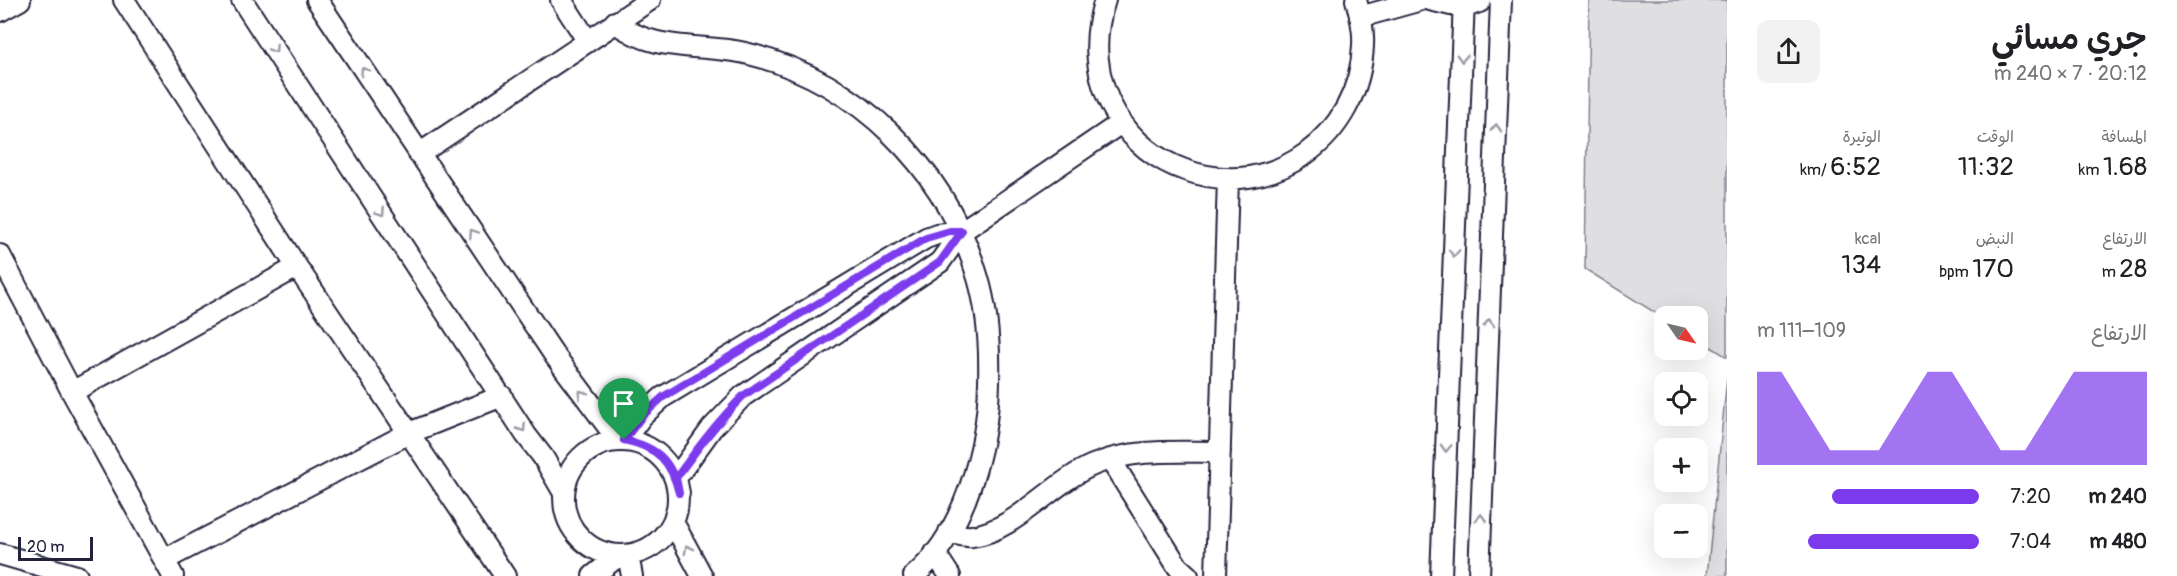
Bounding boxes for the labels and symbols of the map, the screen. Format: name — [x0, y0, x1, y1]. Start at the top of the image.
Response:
one-way arrow — [267, 43, 279, 53]
one-way arrow — [1455, 54, 1468, 63]
one-way arrow — [360, 67, 371, 78]
one-way arrow — [1489, 123, 1502, 132]
one-way arrow — [374, 206, 386, 216]
one-way arrow — [468, 229, 480, 239]
one-way arrow — [1448, 249, 1460, 258]
north arrow — [1654, 306, 1708, 360]
one-way arrow — [1482, 318, 1495, 327]
pin — [598, 378, 649, 440]
one-way arrow — [578, 390, 589, 401]
one-way arrow — [515, 421, 526, 432]
one-way arrow — [1440, 444, 1453, 453]
one-way arrow — [1475, 513, 1488, 522]
scale bar — [18, 534, 93, 562]
one-way arrow — [684, 545, 695, 555]

